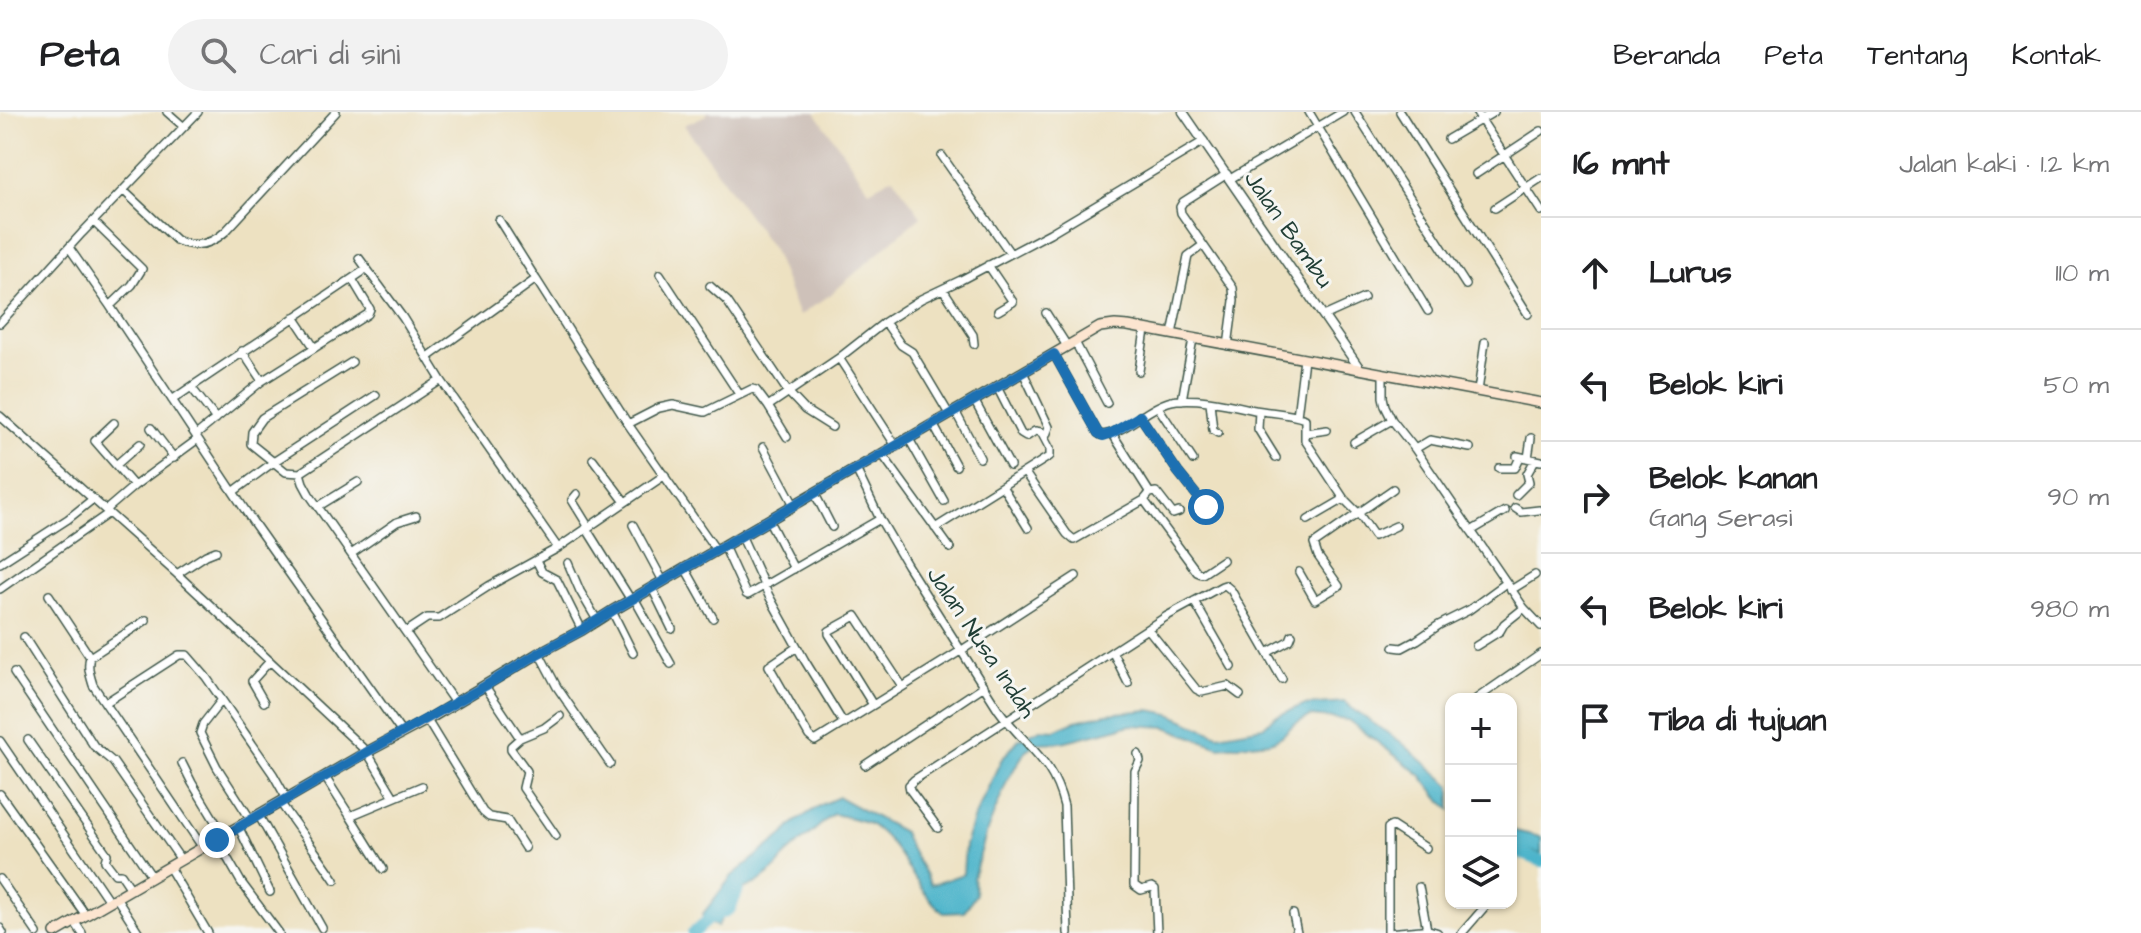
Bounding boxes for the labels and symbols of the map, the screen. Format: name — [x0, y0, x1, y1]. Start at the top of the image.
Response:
street label: Jalan Bambu — [1235, 164, 1341, 295]
route start — [1188, 489, 1224, 525]
street label: Jalan Nusa Indah — [918, 560, 1044, 725]
route end — [199, 822, 235, 858]

